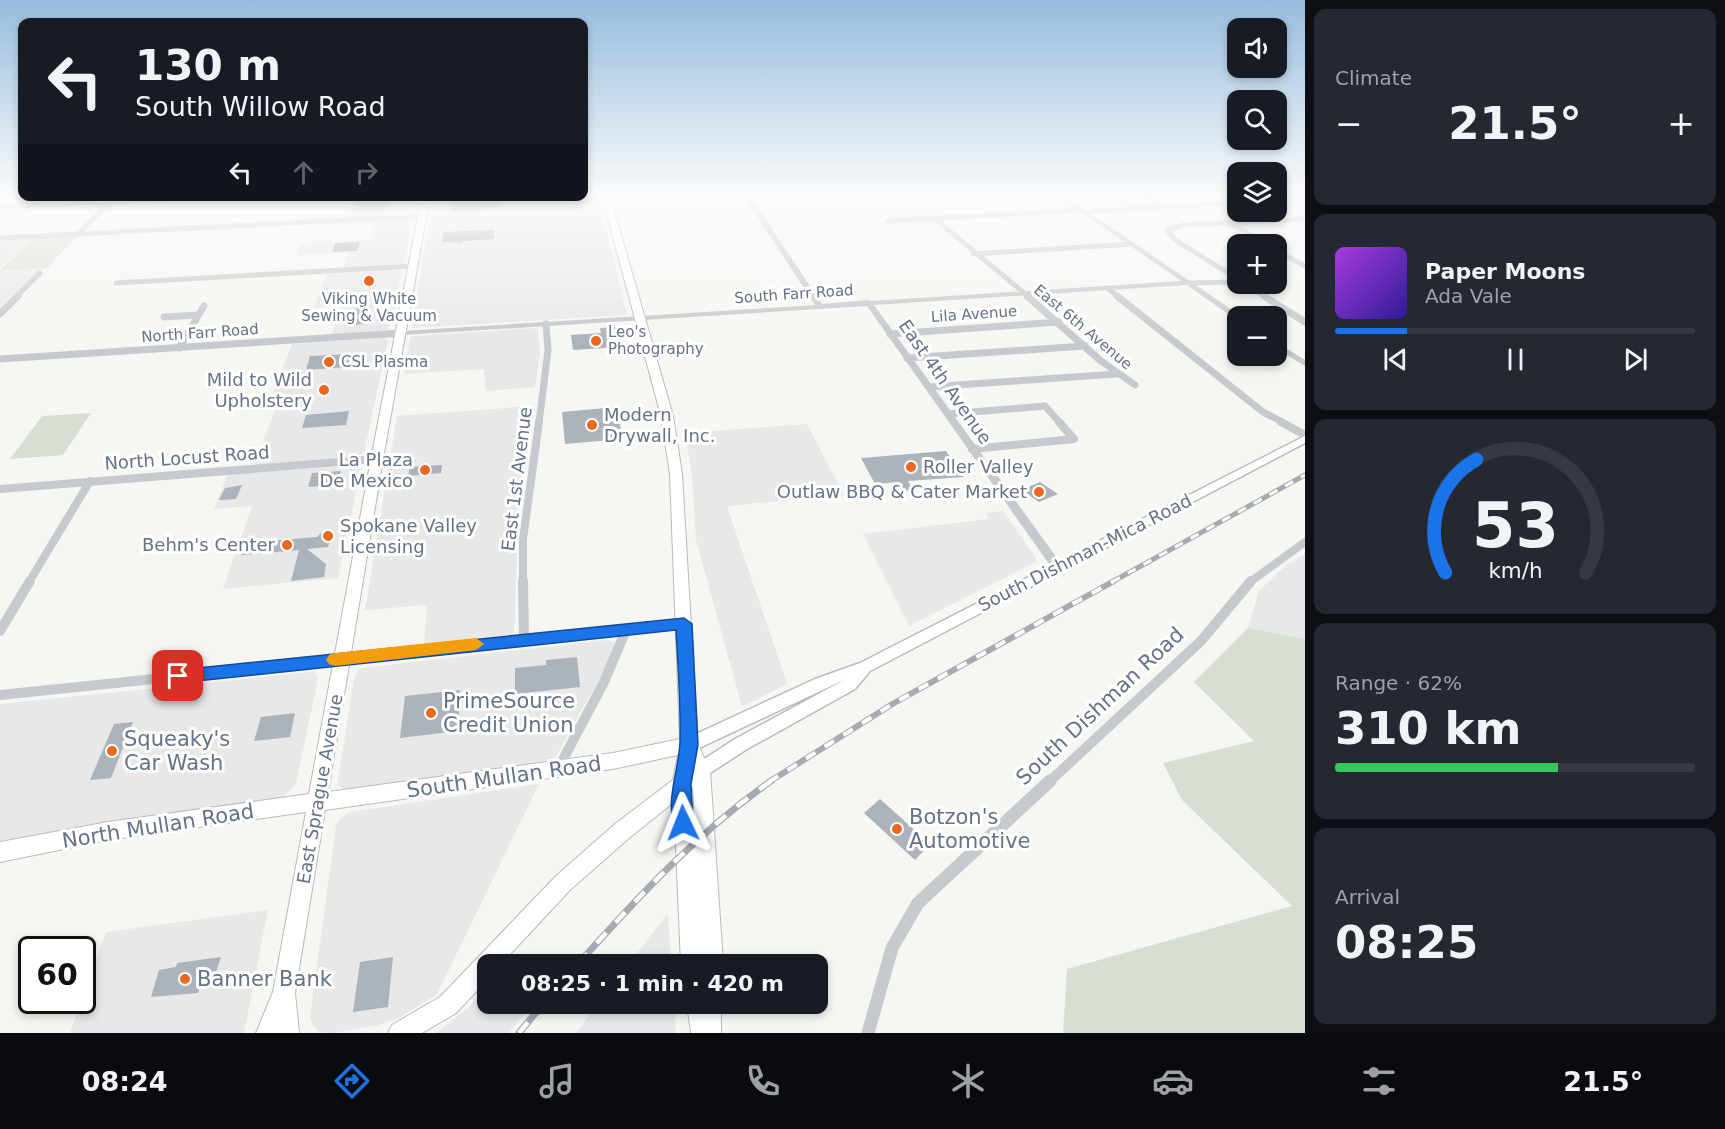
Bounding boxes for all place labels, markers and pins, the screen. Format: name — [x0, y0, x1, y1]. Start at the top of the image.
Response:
marker: Viking White Sewing & Vacuum — [362, 274, 376, 288]
place label: Viking White Sewing & Vacuum — [301, 290, 437, 325]
place label: Leo's Photography — [608, 323, 704, 358]
marker: Leo's Photography — [589, 334, 603, 348]
place label: CSL Plasma — [341, 353, 428, 371]
marker: CSL Plasma — [322, 355, 336, 369]
place label: Mild to Wild Upholstery — [207, 369, 312, 411]
marker: Mild to Wild Upholstery — [317, 383, 331, 397]
place label: Modern Drywall, Inc. — [604, 404, 715, 446]
marker: Modern Drywall, Inc. — [585, 418, 599, 432]
place label: La Plaza De Mexico — [319, 449, 413, 491]
place label: Roller Valley — [923, 456, 1034, 477]
marker: Roller Valley — [904, 460, 918, 474]
marker: La Plaza De Mexico — [418, 463, 432, 477]
place label: Outlaw BBQ & Cater Market — [777, 481, 1027, 502]
marker: Outlaw BBQ & Cater Market — [1032, 485, 1046, 499]
place label: Spokane Valley Licensing — [340, 515, 477, 557]
marker: Spokane Valley Licensing — [321, 529, 335, 543]
place label: Behm's Center — [142, 534, 276, 555]
marker: Behm's Center — [280, 538, 294, 552]
pin — [152, 650, 203, 701]
place label: PrimeSource Credit Union — [443, 689, 575, 737]
marker: PrimeSource Credit Union — [424, 706, 438, 720]
place label: Squeaky's Car Wash — [124, 727, 230, 775]
marker: Squeaky's Car Wash — [105, 744, 119, 758]
place label: Botzon's Automotive — [909, 805, 1030, 853]
marker: Botzon's Automotive — [890, 822, 904, 836]
place label: Banner Bank — [197, 967, 333, 991]
marker: Banner Bank — [178, 972, 192, 986]

